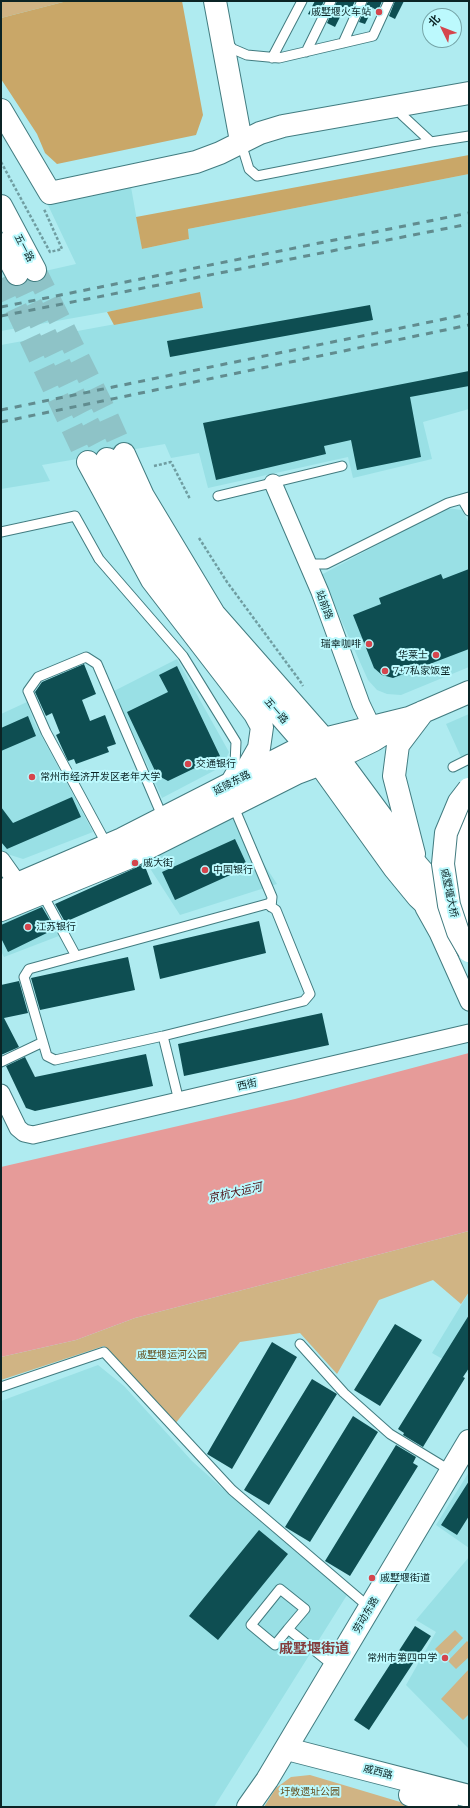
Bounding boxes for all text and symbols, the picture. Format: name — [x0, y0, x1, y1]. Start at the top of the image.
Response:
place label: 戚墅堰火车站 — [311, 6, 371, 18]
marker: 戚墅堰火车站 — [374, 7, 384, 17]
north arrow — [422, 8, 462, 48]
text: 北 — [425, 12, 443, 29]
street label: 五一路 — [12, 232, 36, 264]
street label: 站前路 — [313, 589, 335, 621]
place label: 瑞幸咖啡 — [321, 638, 361, 650]
marker: 瑞幸咖啡 — [364, 639, 374, 649]
place label: 华莱士 — [398, 649, 428, 661]
marker: 华莱士 — [431, 650, 441, 660]
place label: 7+7私家饭堂 — [393, 665, 450, 677]
marker: 7+7私家饭堂 — [380, 666, 390, 676]
street label: 五一路 — [262, 696, 290, 726]
place label: 交通银行 — [196, 758, 236, 770]
marker: 交通银行 — [183, 759, 193, 769]
street label: 延陵东路 — [211, 769, 253, 797]
place label: 常州市经济开发区老年大学 — [40, 771, 160, 783]
marker: 常州市经济开发区老年大学 — [27, 772, 37, 782]
place label: 戚大街 — [143, 857, 173, 869]
marker: 戚大街 — [130, 858, 140, 868]
place label: 中国银行 — [213, 864, 253, 876]
marker: 中国银行 — [200, 865, 210, 875]
street label: 戚墅堰大桥 — [438, 867, 460, 919]
place label: 江苏银行 — [36, 921, 76, 933]
marker: 江苏银行 — [23, 922, 33, 932]
street label: 西街 — [236, 1077, 258, 1093]
water label: 京杭大运河 — [207, 1180, 263, 1206]
park label: 戚墅堰运河公园 — [137, 1349, 207, 1361]
place label: 戚墅堰街道 — [380, 1572, 430, 1584]
marker: 戚墅堰街道 — [367, 1573, 377, 1583]
street label: 劳动东路 — [351, 1595, 381, 1635]
district label: 戚墅堰街道 — [279, 1641, 349, 1657]
place label: 常州市第四中学 — [367, 1652, 437, 1664]
marker: 常州市第四中学 — [440, 1653, 450, 1663]
street label: 戚西路 — [362, 1762, 394, 1782]
park label: 圩敦遗址公园 — [280, 1786, 340, 1798]

